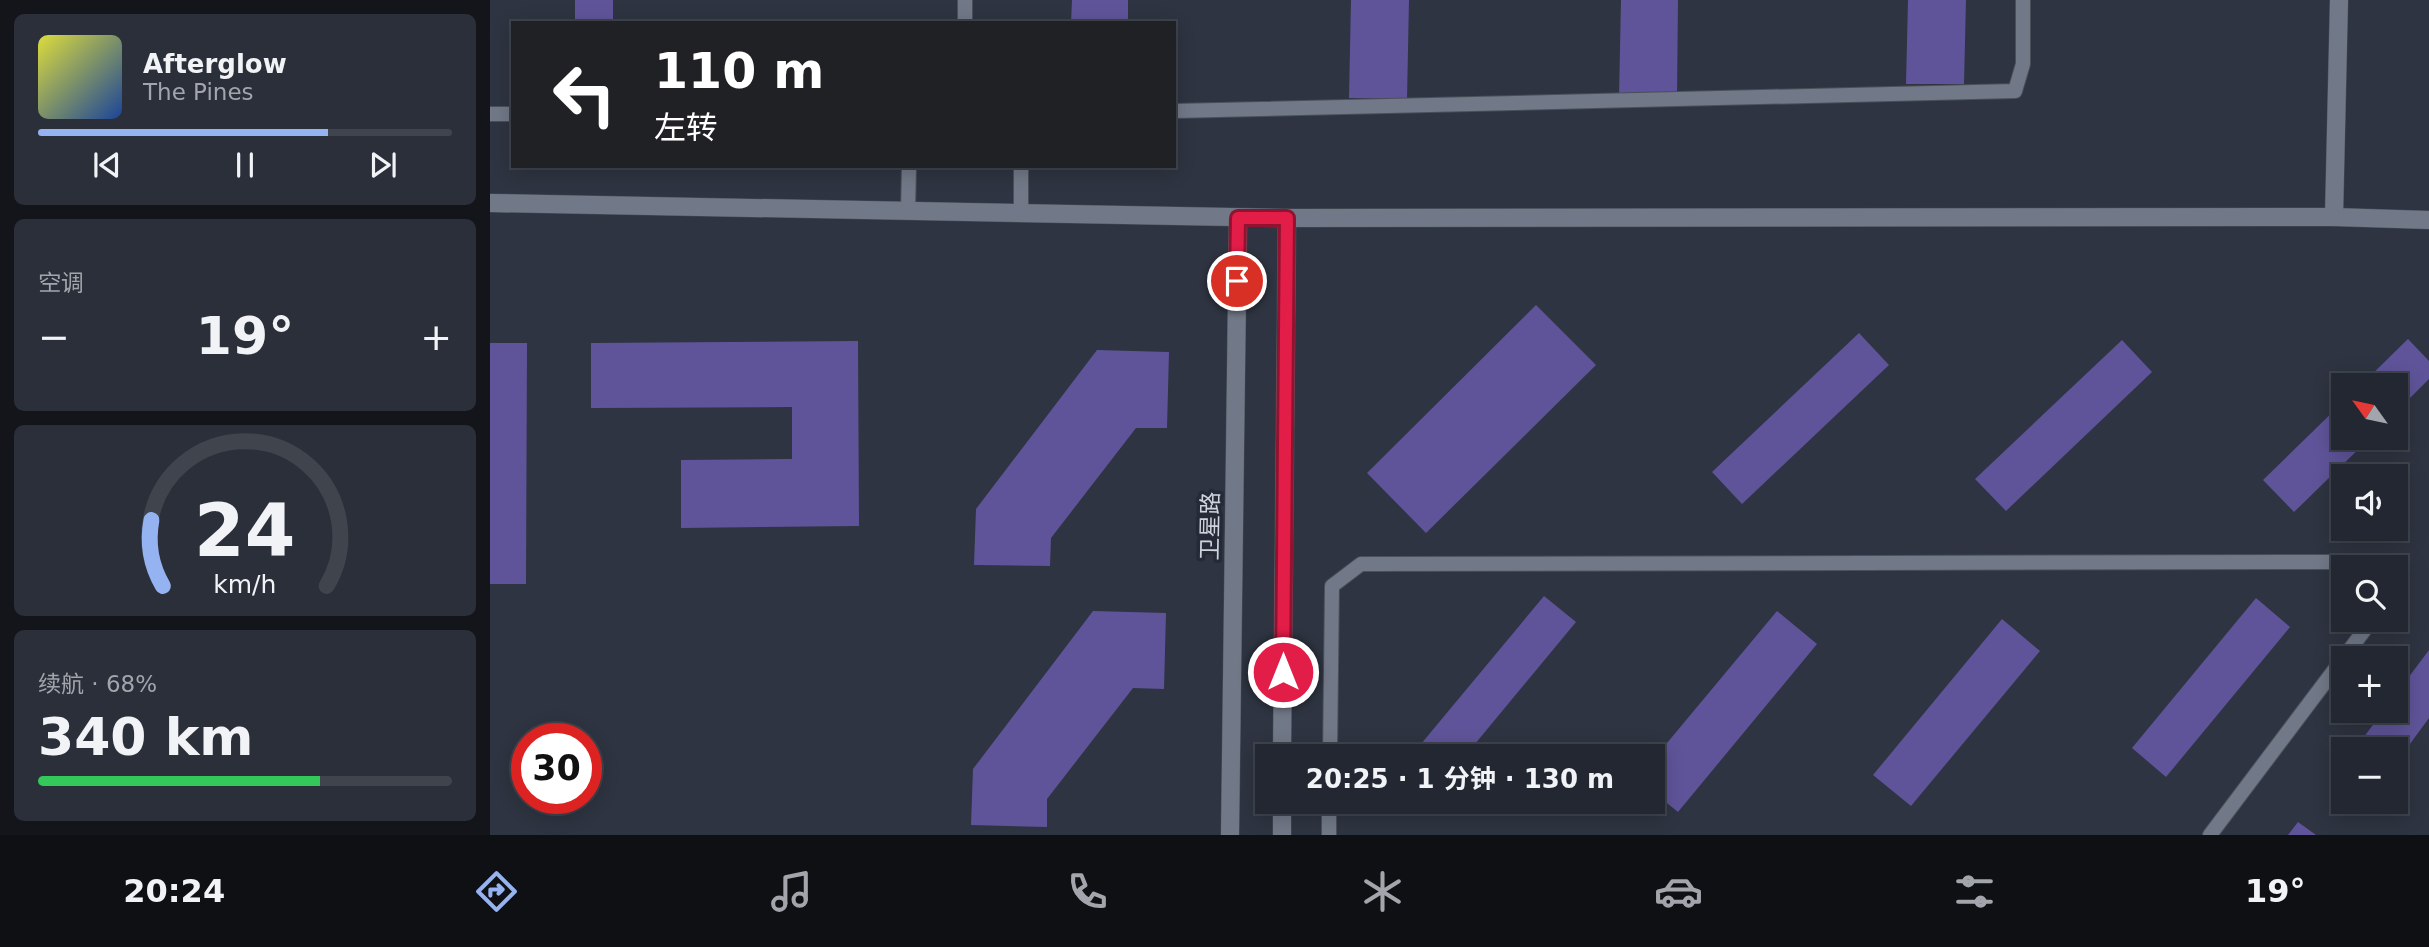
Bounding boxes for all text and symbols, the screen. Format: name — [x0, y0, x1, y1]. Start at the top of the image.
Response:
text: 110 m — [654, 43, 824, 100]
text: Afterglow — [143, 49, 287, 79]
icon: left — [539, 49, 630, 140]
text: The Pines — [143, 79, 254, 105]
text: 左转 — [654, 109, 718, 147]
icon: previous — [88, 146, 126, 184]
icon: pause — [226, 146, 264, 184]
icon: next — [364, 146, 402, 184]
pin — [1207, 251, 1267, 311]
icon: arrive — [1218, 262, 1256, 300]
text: 空调 — [38, 270, 84, 296]
text: 19° — [196, 306, 294, 366]
text: − — [38, 315, 70, 359]
text: + — [420, 315, 452, 359]
north arrow — [2331, 373, 2408, 450]
map controls — [2331, 373, 2408, 814]
button: sound — [2331, 464, 2408, 541]
text: 24 — [194, 489, 296, 574]
street label: 卫星路 — [1196, 491, 1224, 561]
button: search — [2331, 555, 2408, 632]
text: km/h — [213, 570, 277, 599]
position arrow — [1246, 635, 1320, 709]
button: + — [2331, 646, 2408, 723]
text: 续航 · 68% — [38, 671, 157, 697]
text: 340 km — [38, 707, 253, 767]
speed limit sign: 30 — [511, 723, 602, 814]
button: − — [2331, 737, 2408, 814]
text: 20:25 · 1 分钟 · 130 m — [1306, 764, 1614, 794]
icon: directions — [472, 867, 521, 916]
icon: music — [767, 867, 816, 916]
icon: phone — [1063, 867, 1112, 916]
icon: climate — [1358, 867, 1407, 916]
icon: car — [1654, 867, 1703, 916]
icon: filters — [1950, 867, 1999, 916]
text: 20:24 — [123, 872, 225, 910]
text: 19° — [2245, 872, 2306, 910]

